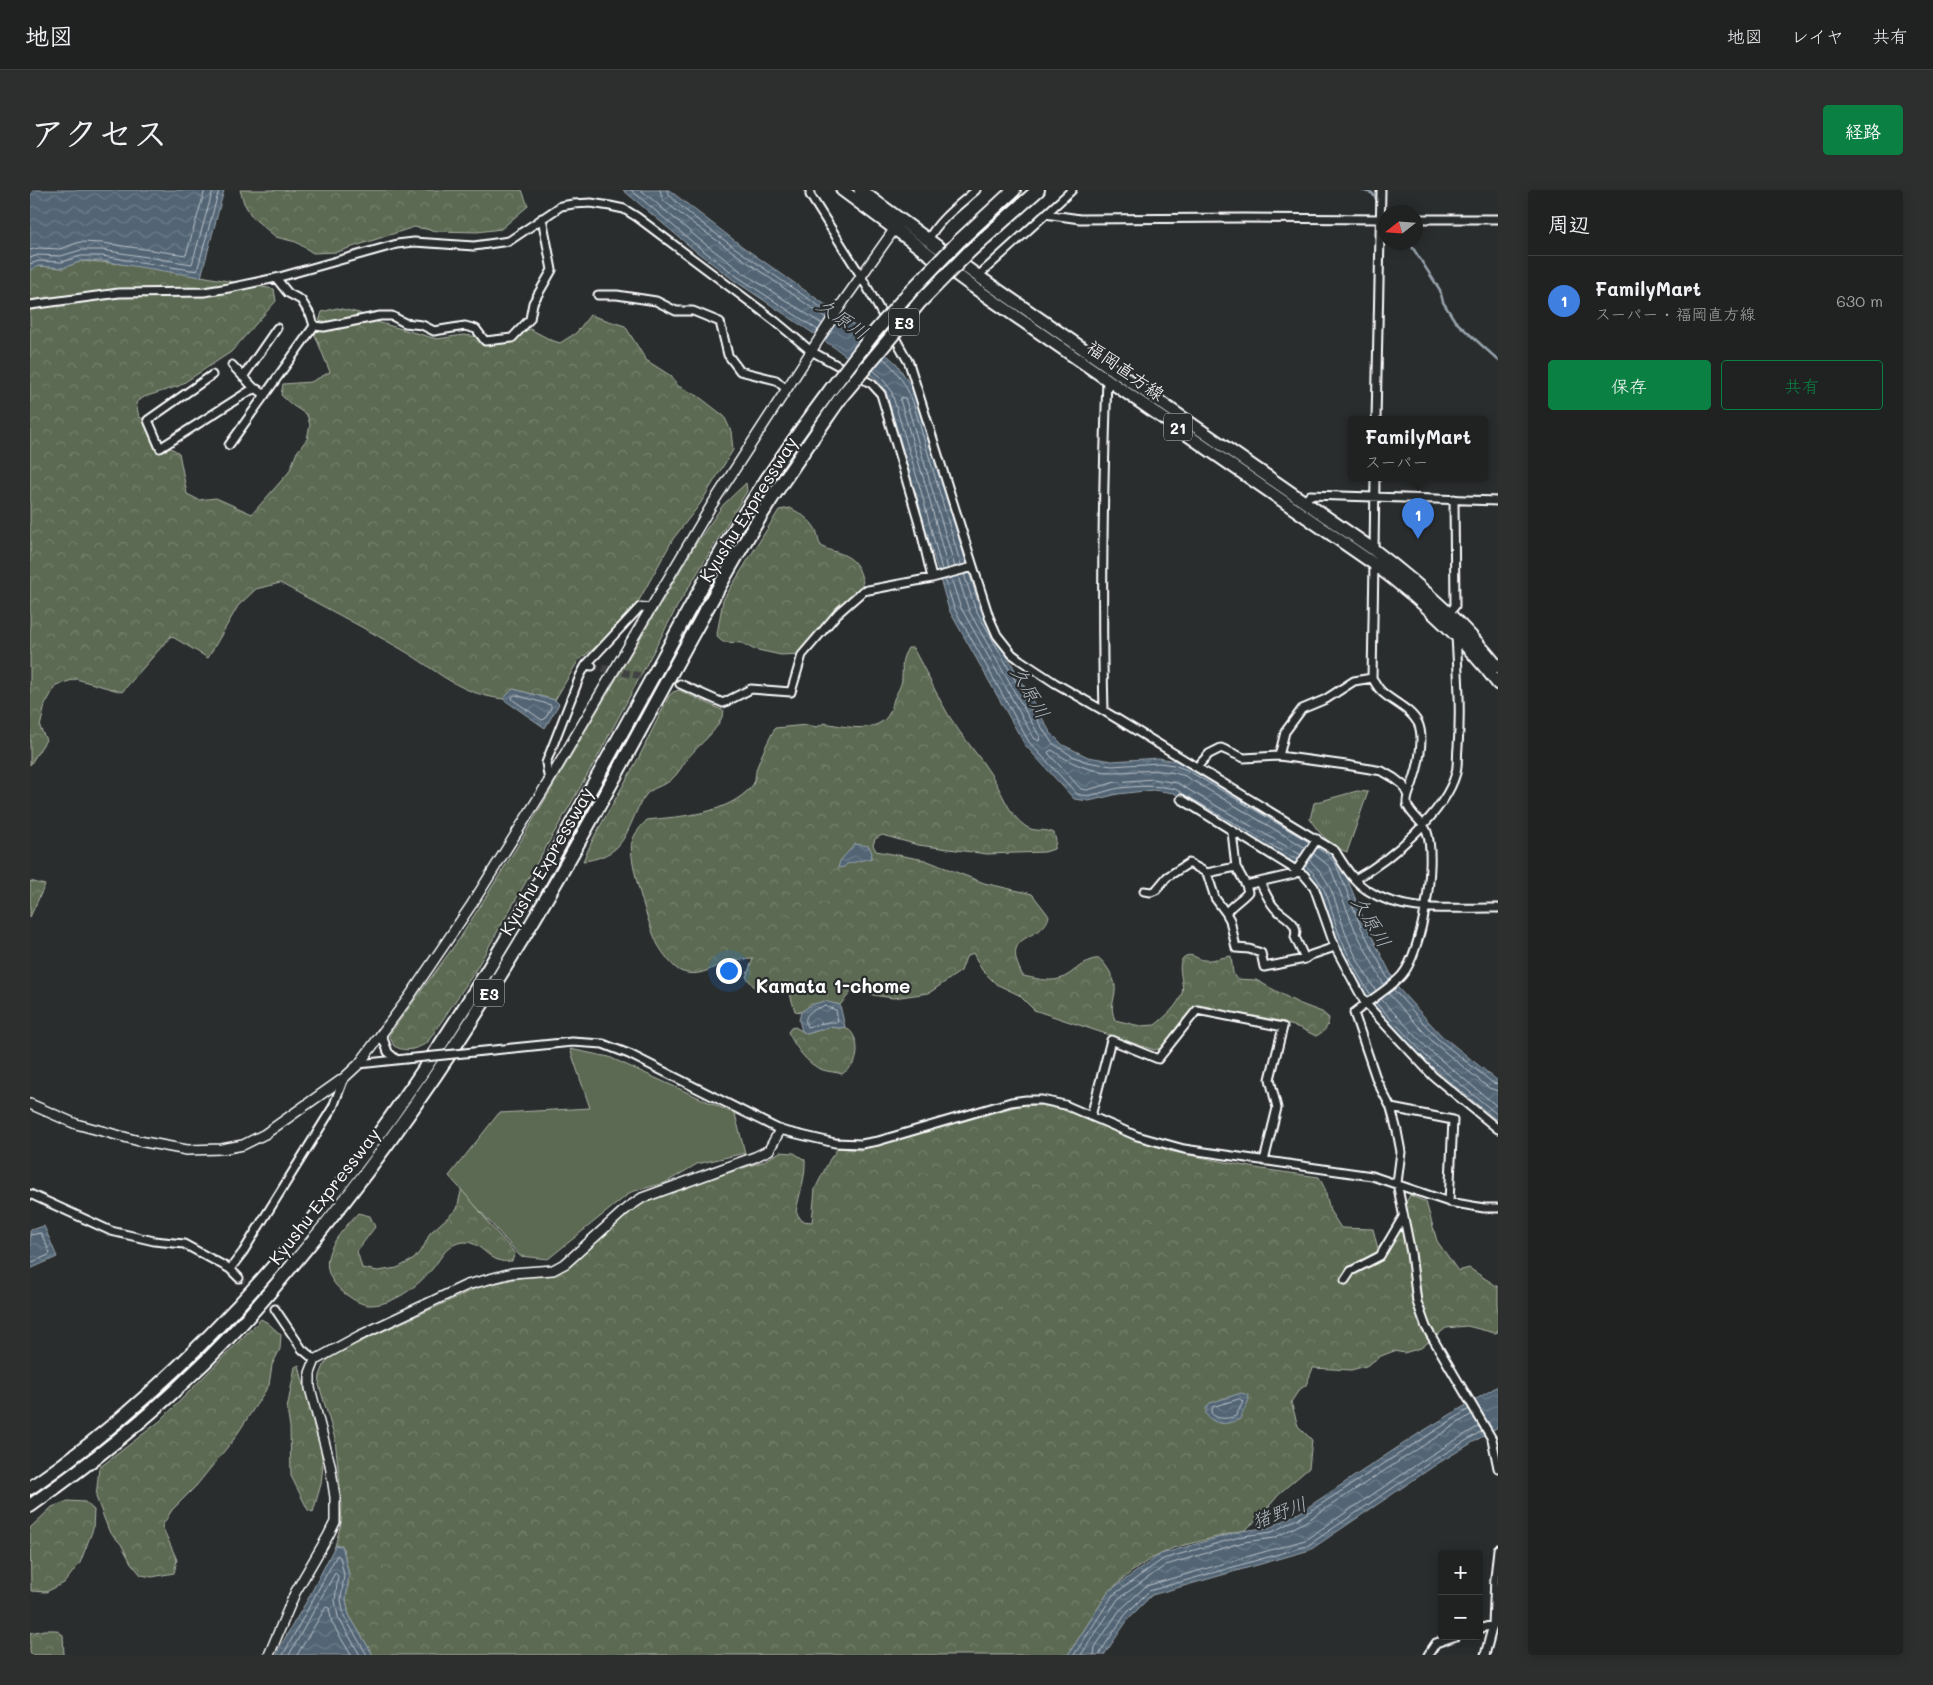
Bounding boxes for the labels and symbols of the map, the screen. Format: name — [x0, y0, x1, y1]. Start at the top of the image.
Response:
north arrow — [1378, 205, 1423, 250]
water label: 久原川 — [812, 291, 874, 345]
road number: E3 — [889, 308, 919, 336]
street label: 福岡直方線 — [1082, 334, 1170, 406]
road number: 21 — [1164, 413, 1192, 440]
street label: Kyushu Expressway — [693, 432, 803, 586]
pin: 1 — [1402, 498, 1434, 539]
water label: 久原川 — [1006, 661, 1056, 723]
street label: Kyushu Expressway — [494, 782, 598, 940]
water label: 久原川 — [1347, 890, 1397, 952]
your location — [716, 958, 742, 984]
district label: Kamata 1-chome — [756, 973, 910, 998]
road number: E3 — [474, 980, 504, 1006]
street label: Kyushu Expressway — [263, 1123, 385, 1269]
water label: 猪野川 — [1248, 1491, 1310, 1533]

